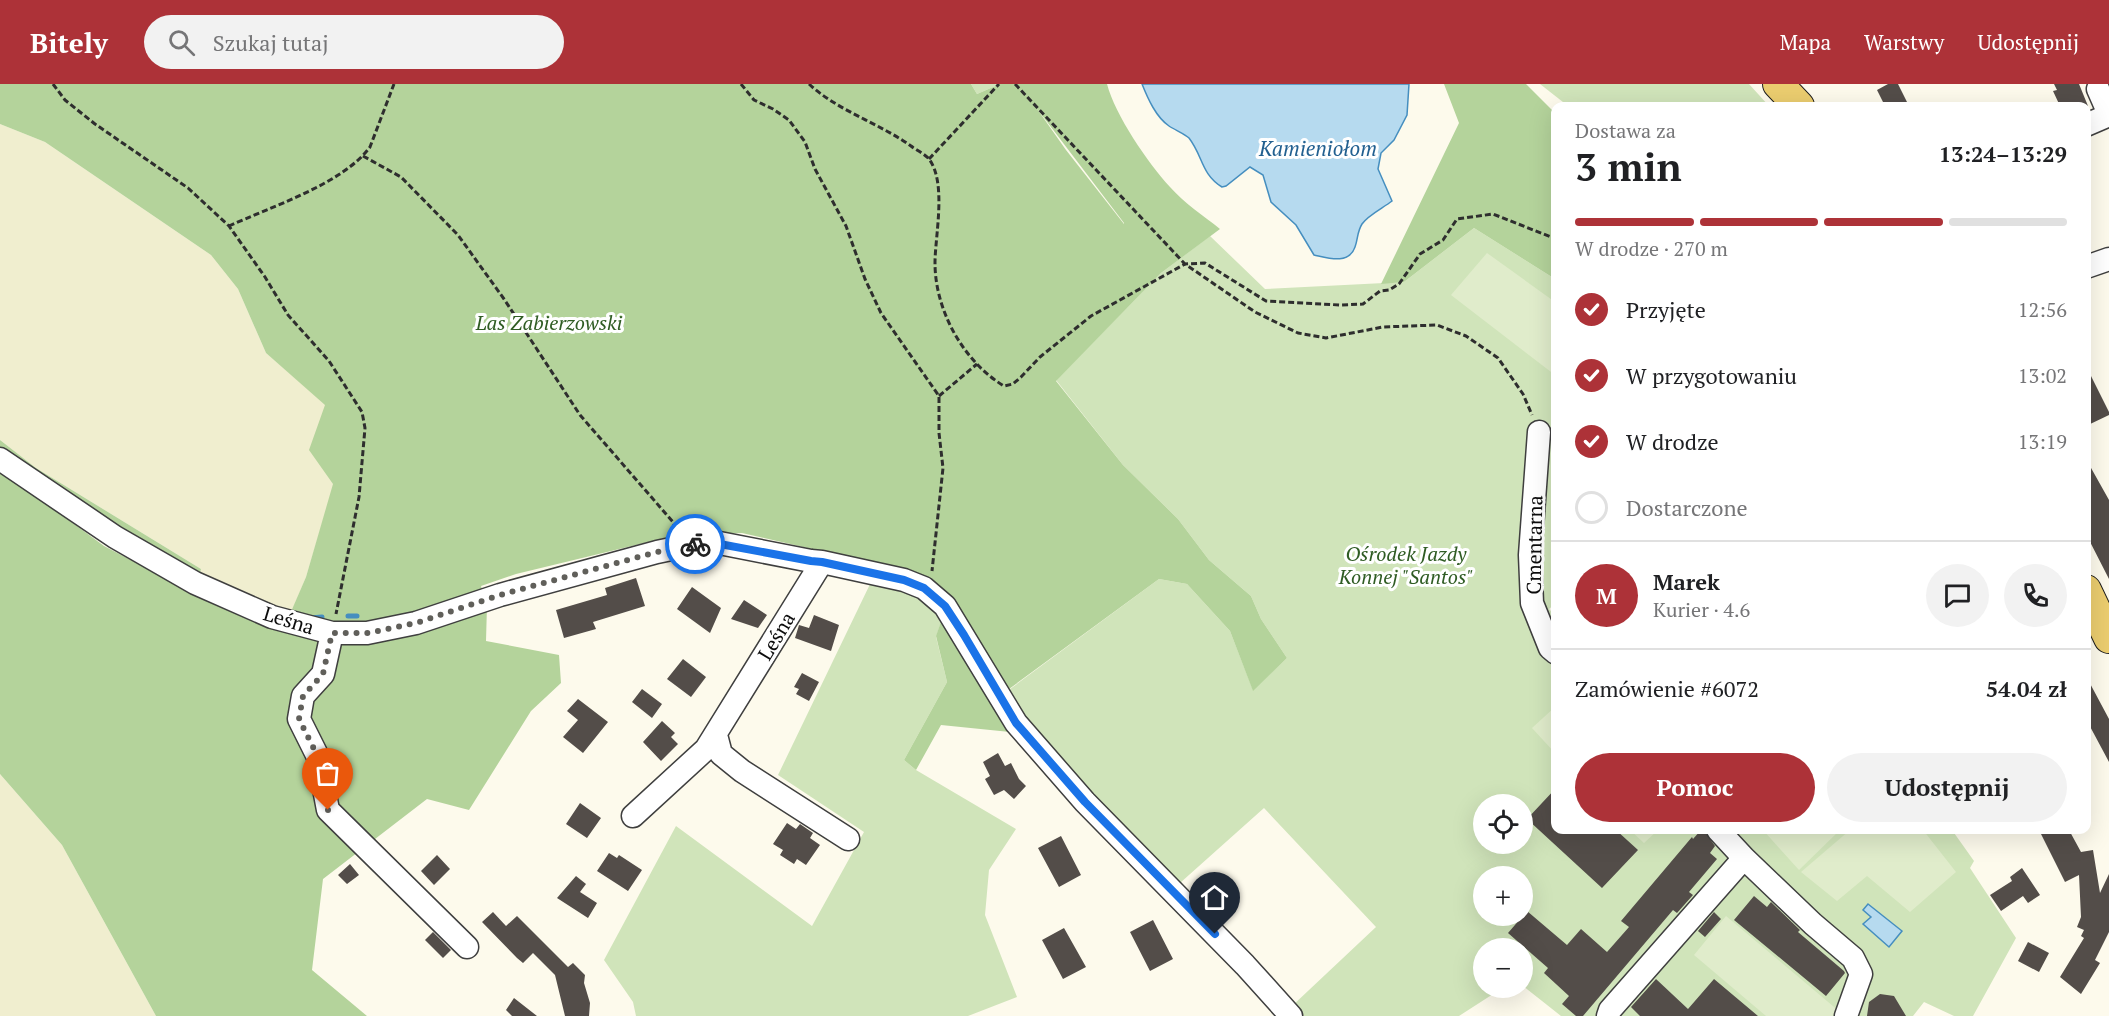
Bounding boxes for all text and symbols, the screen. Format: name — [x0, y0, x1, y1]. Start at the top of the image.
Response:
search box — [144, 15, 564, 69]
text: Bitely — [30, 24, 108, 61]
icon: search — [165, 26, 198, 59]
text: Szukaj tutaj — [213, 28, 328, 57]
text: Mapa — [1780, 28, 1831, 56]
text: Warstwy — [1864, 28, 1944, 56]
text: Udostępnij — [1977, 28, 2079, 56]
text: Dostawa za — [1575, 117, 1676, 144]
water label: Kamieniołom — [1258, 134, 1377, 162]
text: 13:24–13:29 — [1939, 139, 2067, 168]
text: 3 min — [1575, 140, 1682, 192]
text: W drodze · 270 m — [1575, 235, 1728, 262]
icon: check — [1575, 293, 1608, 326]
text: Przyjęte — [1626, 295, 1706, 324]
text: 12:56 — [2018, 296, 2067, 323]
park label: Las Zabierzowski — [475, 309, 623, 336]
icon: check — [1575, 359, 1608, 392]
text: W przygotowaniu — [1626, 361, 1797, 390]
text: 13:02 — [2018, 362, 2067, 389]
icon: check — [1575, 425, 1608, 458]
text: W drodze — [1626, 427, 1718, 456]
text: 13:19 — [2018, 428, 2067, 455]
text: Dostarczone — [1626, 493, 1748, 522]
street label: Cmentarna — [1520, 495, 1548, 595]
courier — [665, 514, 725, 574]
icon: bike — [679, 528, 712, 561]
park label: Ośrodek Jazdy Konnej "Santos" — [1338, 540, 1473, 590]
button: chat — [1926, 564, 1989, 627]
button: phone — [2004, 564, 2067, 627]
text: Marek — [1653, 567, 1720, 596]
text: M — [1596, 581, 1617, 610]
text: Kurier · 4.6 — [1653, 596, 1750, 623]
street label: Leśna — [260, 600, 318, 640]
street label: Leśna — [751, 607, 801, 665]
text: Zamówienie #6072 — [1575, 674, 1759, 703]
text: 54.04 zł — [1986, 674, 2067, 703]
pin — [302, 748, 353, 810]
button: Pomoc — [1575, 753, 1815, 822]
button: Udostępnij — [1827, 753, 2067, 822]
icon: bag — [311, 757, 344, 790]
map controls — [1473, 794, 1533, 998]
button: locate — [1473, 794, 1533, 854]
button: + — [1473, 866, 1533, 926]
pin — [1189, 872, 1240, 934]
icon: home — [1198, 881, 1231, 914]
button: − — [1473, 938, 1533, 998]

